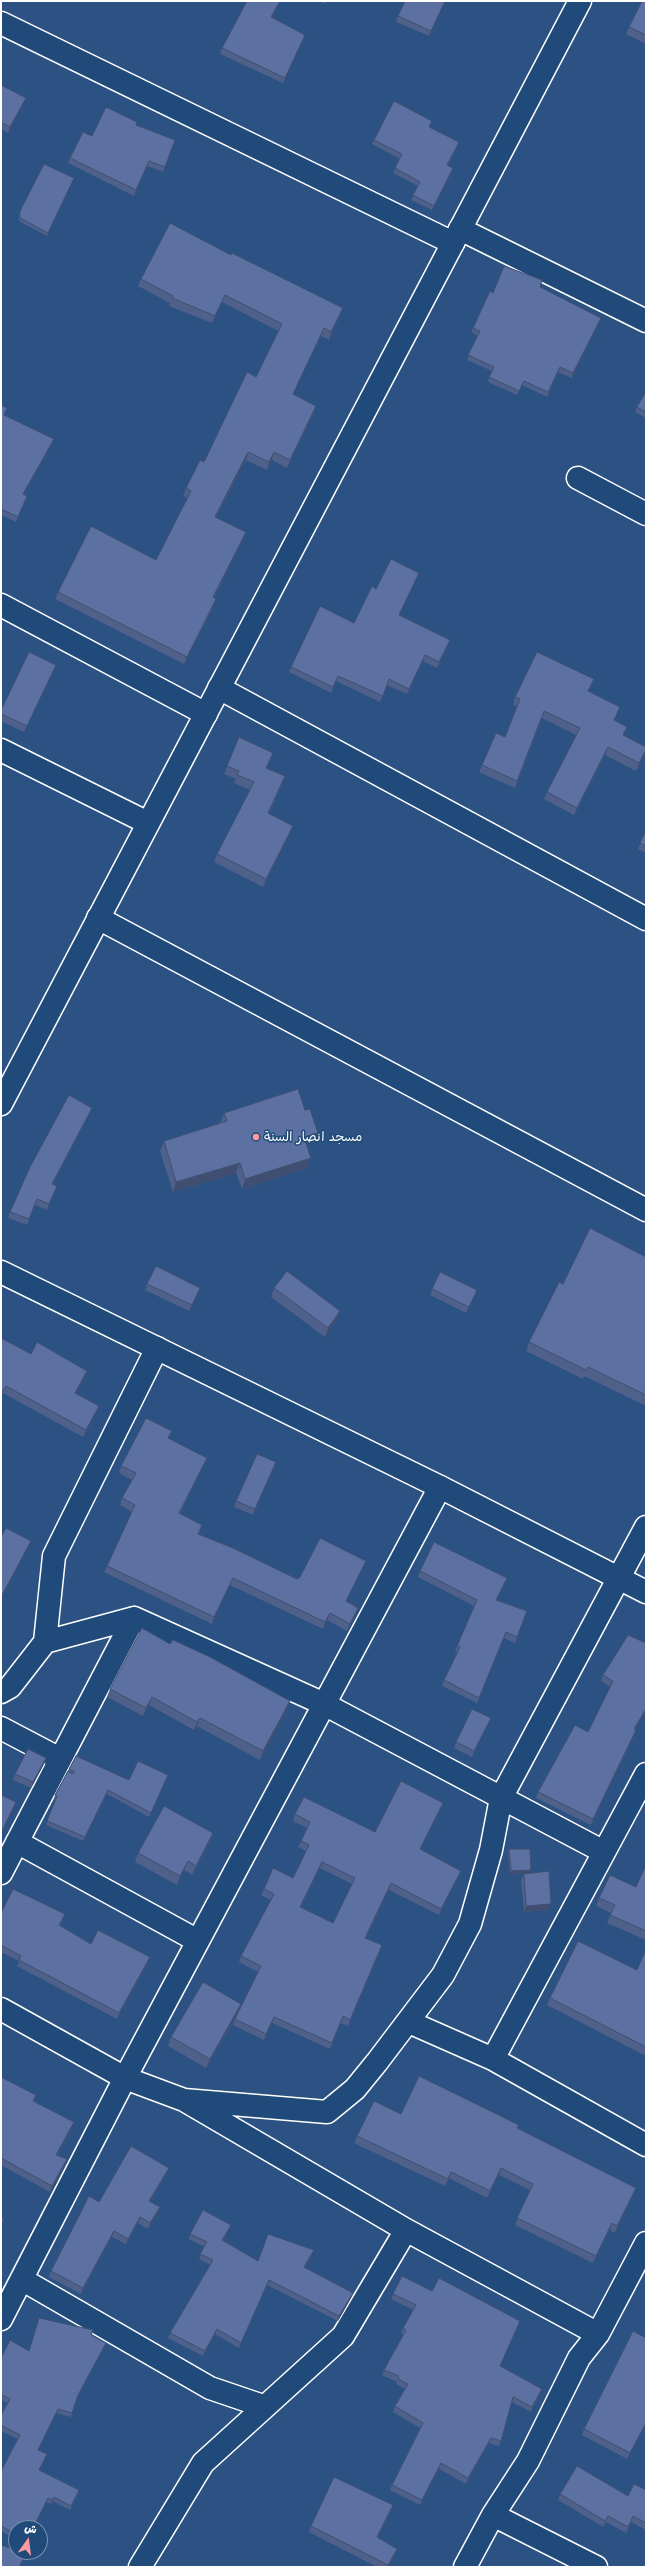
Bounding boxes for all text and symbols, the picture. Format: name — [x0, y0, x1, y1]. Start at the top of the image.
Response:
place label: مسجد انصار السنة — [264, 1129, 362, 1145]
marker: مسجد انصار السنة — [251, 1132, 261, 1142]
north arrow — [8, 2520, 48, 2560]
text: ش — [23, 2521, 38, 2537]

